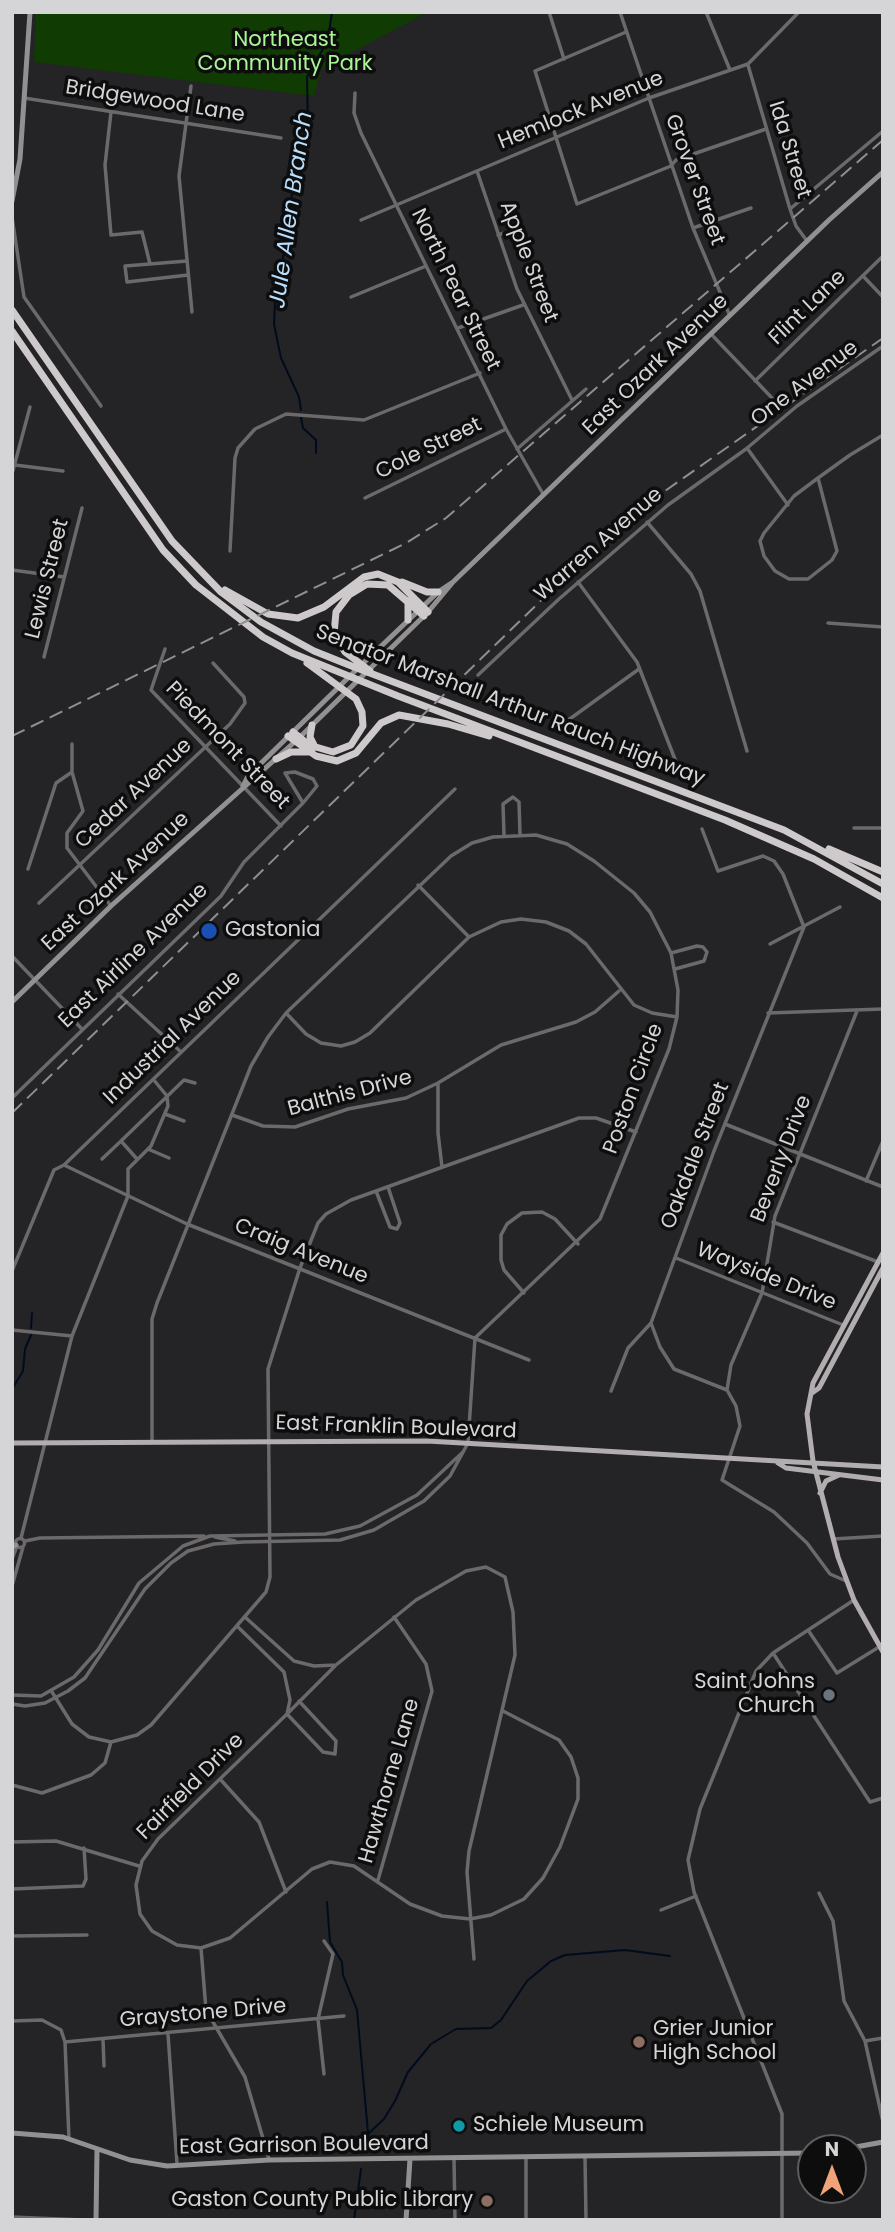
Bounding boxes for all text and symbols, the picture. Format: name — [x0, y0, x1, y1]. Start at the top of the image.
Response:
park label: Northeast Community Park — [197, 28, 373, 78]
street label: Hemlock Avenue — [495, 66, 667, 156]
street label: Bridgewood Lane — [64, 75, 246, 129]
street label: Ida Street — [762, 98, 816, 202]
water label: Jule Allen Branch — [265, 110, 319, 310]
street label: Grover Street — [659, 111, 729, 249]
street label: Apple Street — [493, 198, 563, 326]
street label: North Pear Street — [405, 205, 505, 375]
street label: Flint Lane — [764, 265, 852, 351]
street label: East Ozark Avenue — [578, 289, 734, 441]
street label: One Avenue — [747, 336, 863, 432]
street label: Cole Street — [372, 412, 486, 486]
street label: Warren Avenue — [530, 483, 668, 607]
street label: Lewis Street — [21, 517, 75, 641]
street label: Senator Marshall Arthur Rauch Highway — [312, 620, 708, 792]
street label: Piedmont Street — [160, 677, 294, 815]
street label: Cedar Avenue — [71, 734, 197, 854]
street label: East Ozark Avenue — [37, 807, 195, 957]
street label: East Airline Avenue — [54, 878, 214, 1034]
place label: Gastonia — [225, 918, 320, 944]
marker: Gastonia — [199, 921, 219, 941]
street label: Industrial Avenue — [99, 966, 247, 1110]
street label: Poston Circle — [599, 1020, 669, 1158]
street label: Balthis Drive — [285, 1065, 415, 1123]
street label: Oakdale Street — [656, 1079, 736, 1233]
street label: Beverly Drive — [746, 1092, 818, 1226]
street label: Craig Avenue — [230, 1214, 372, 1290]
street label: Wayside Drive — [693, 1238, 839, 1316]
street label: East Franklin Boulevard — [275, 1411, 517, 1445]
place label: Saint Johns Church — [694, 1670, 815, 1720]
marker: Saint Johns Church — [821, 1687, 837, 1703]
street label: Hawthorne Lane — [354, 1696, 426, 1866]
street label: Fairfield Drive — [132, 1728, 250, 1846]
street label: Graystone Drive — [119, 1994, 287, 2034]
place label: Grier Junior High School — [653, 2017, 777, 2067]
marker: Grier Junior High School — [631, 2034, 647, 2050]
place label: Schiele Museum — [473, 2113, 644, 2139]
marker: Schiele Museum — [451, 2118, 467, 2134]
street label: East Garrison Boulevard — [179, 2131, 429, 2161]
north arrow — [797, 2134, 867, 2204]
text: N — [825, 2136, 839, 2163]
place label: Gaston County Public Library — [171, 2188, 473, 2214]
marker: Gaston County Public Library — [479, 2193, 495, 2209]

